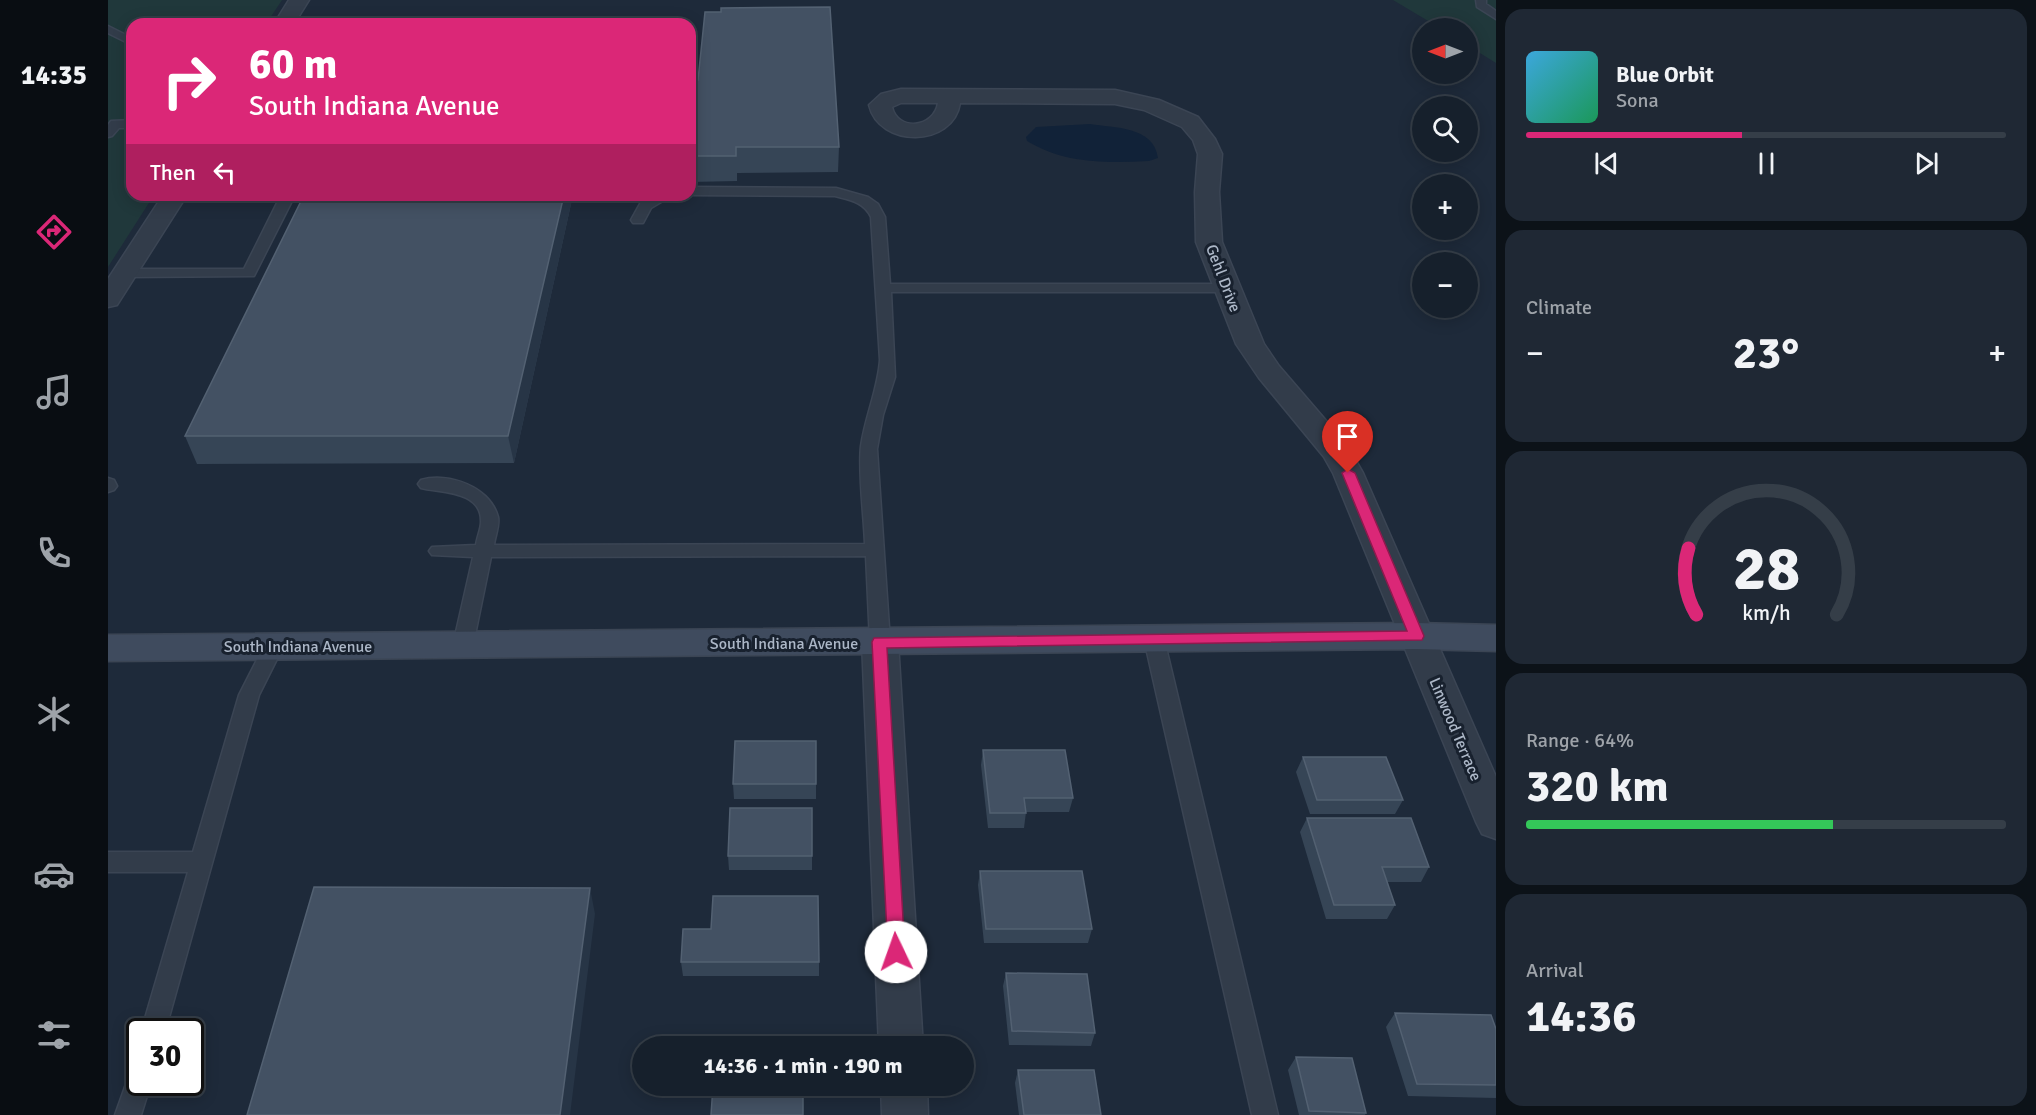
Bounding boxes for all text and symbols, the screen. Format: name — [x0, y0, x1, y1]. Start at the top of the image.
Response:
north arrow — [1412, 18, 1478, 84]
map controls — [1412, 18, 1478, 318]
text: 60 m — [249, 39, 338, 90]
icon: right — [150, 42, 228, 120]
text: 14:35 — [21, 59, 87, 92]
text: Blue Orbit — [1616, 61, 1714, 88]
text: Sona — [1616, 88, 1659, 113]
text: South Indiana Avenue — [249, 90, 500, 123]
button: search — [1412, 96, 1478, 162]
icon: previous — [1590, 147, 1623, 180]
icon: pause — [1750, 147, 1783, 180]
icon: next — [1910, 147, 1943, 180]
icon: left — [208, 156, 241, 189]
text: Then — [150, 159, 196, 186]
button: + — [1412, 174, 1478, 240]
icon: directions — [33, 211, 75, 253]
street label: Gehl Drive — [1201, 242, 1245, 315]
button: − — [1412, 252, 1478, 318]
text: Climate — [1526, 295, 1592, 320]
text: 23° — [1733, 326, 1799, 381]
text: − — [1526, 333, 1544, 374]
text: + — [1988, 333, 2006, 374]
icon: music — [33, 371, 75, 413]
pin — [1322, 411, 1373, 473]
icon: arrive — [1331, 420, 1364, 453]
text: 28 — [1732, 530, 1800, 607]
icon: phone — [33, 532, 75, 574]
text: km/h — [1742, 600, 1790, 626]
street label: South Indiana Avenue — [710, 634, 858, 654]
street label: South Indiana Avenue — [224, 637, 372, 657]
street label: Linwood Terrace — [1424, 675, 1486, 784]
icon: climate — [33, 693, 75, 735]
text: Range · 64% — [1526, 728, 1634, 753]
text: 320 km — [1526, 759, 1669, 814]
icon: car — [33, 853, 75, 895]
position arrow — [864, 920, 928, 984]
text: Arrival — [1526, 958, 1584, 983]
text: 14:36 — [1526, 989, 1636, 1044]
icon: filters — [33, 1014, 75, 1056]
speed limit sign: 30 — [126, 1018, 204, 1096]
text: 14:36 · 1 min · 190 m — [703, 1052, 903, 1079]

